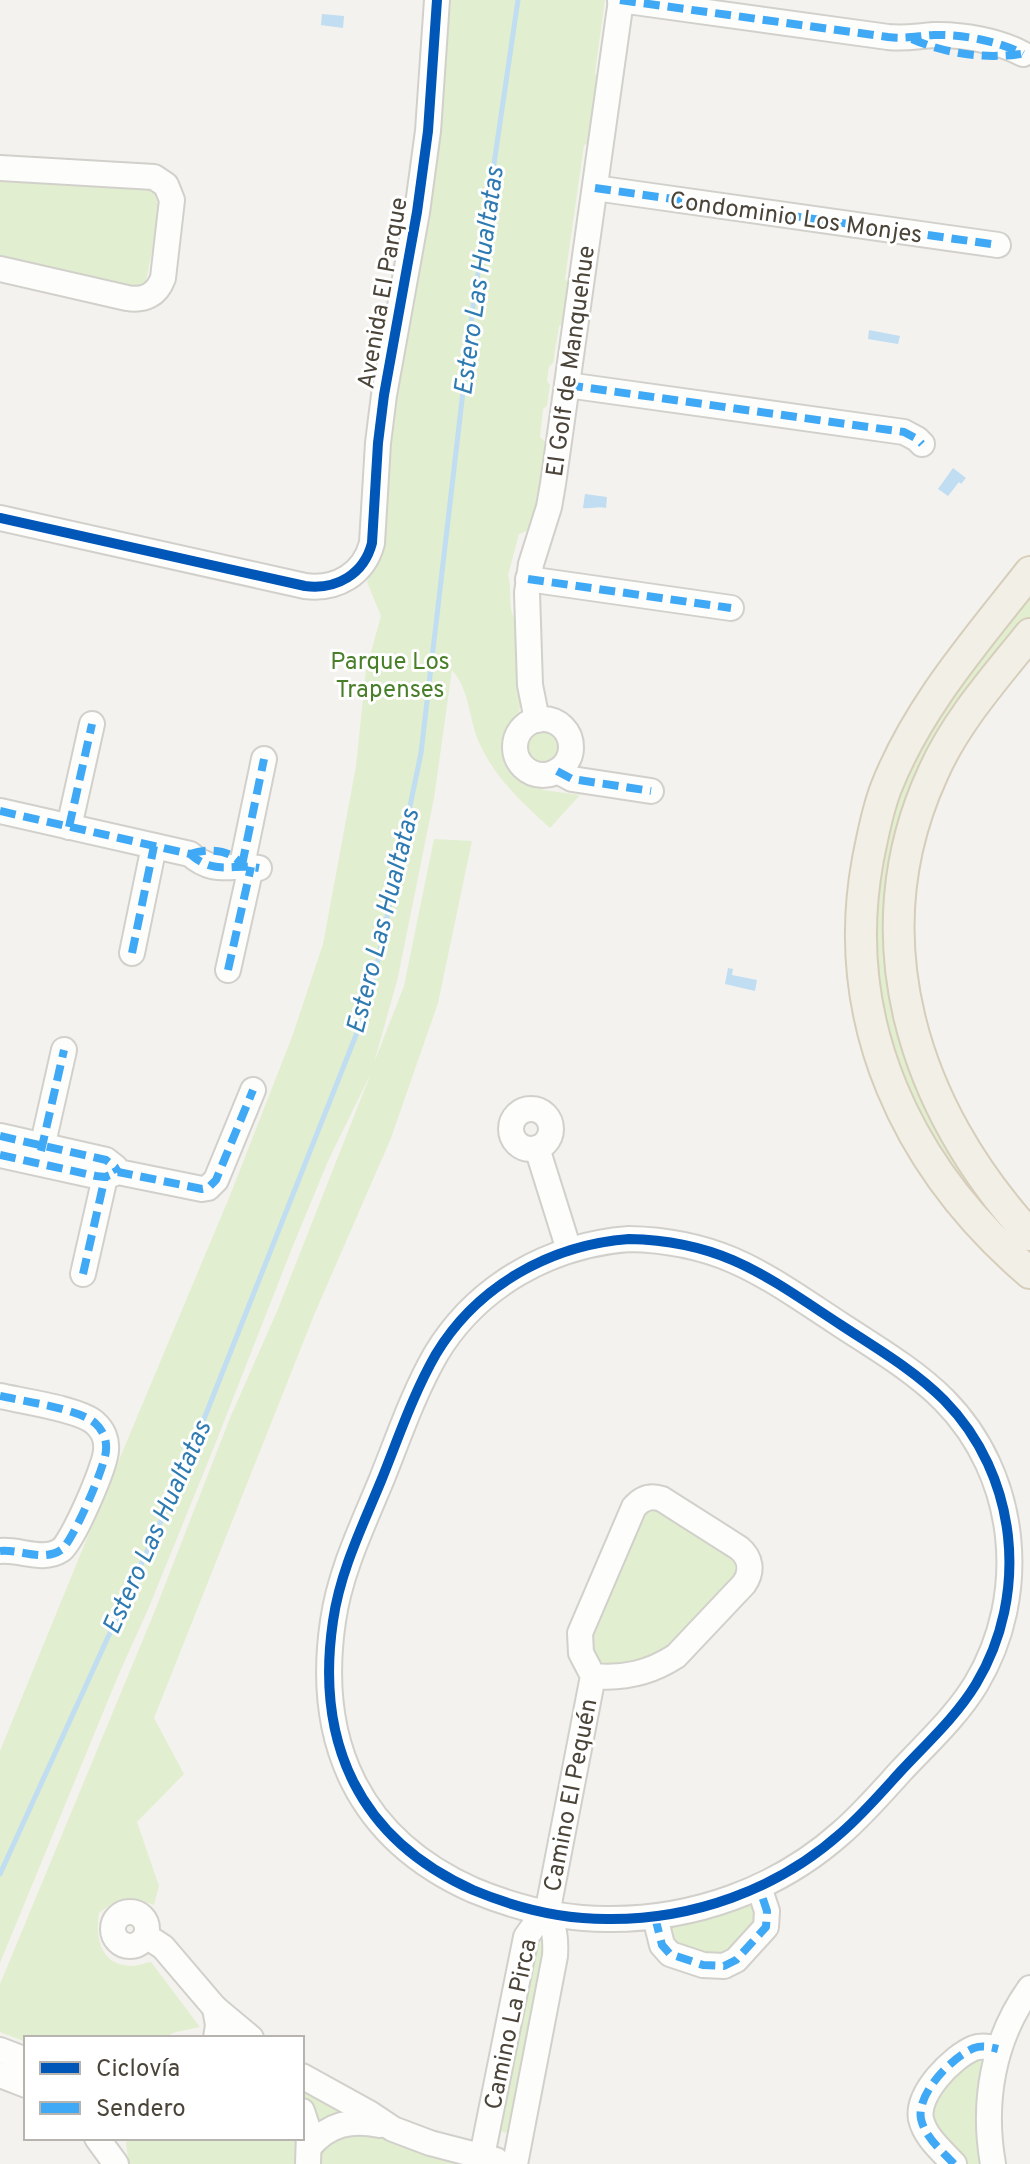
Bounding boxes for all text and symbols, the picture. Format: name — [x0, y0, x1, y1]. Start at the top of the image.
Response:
water label: Estero Las Hualtatas — [448, 164, 513, 398]
street label: Condominio Los Monjes — [667, 186, 924, 252]
street label: Avenida El Parque — [352, 195, 416, 392]
street label: El Golf de Manquehue — [541, 244, 603, 479]
park label: Parque Los Trapenses — [330, 648, 450, 706]
water label: Estero Las Hualtatas — [341, 805, 429, 1037]
water label: Estero Las Hualtatas — [96, 1415, 221, 1640]
street label: Camino El Pequén — [539, 1696, 605, 1894]
street label: Camino La Pirca — [479, 1936, 545, 2113]
legend — [24, 2036, 304, 2140]
text: Ciclovía — [96, 2055, 180, 2085]
text: Sendero — [96, 2095, 186, 2125]

